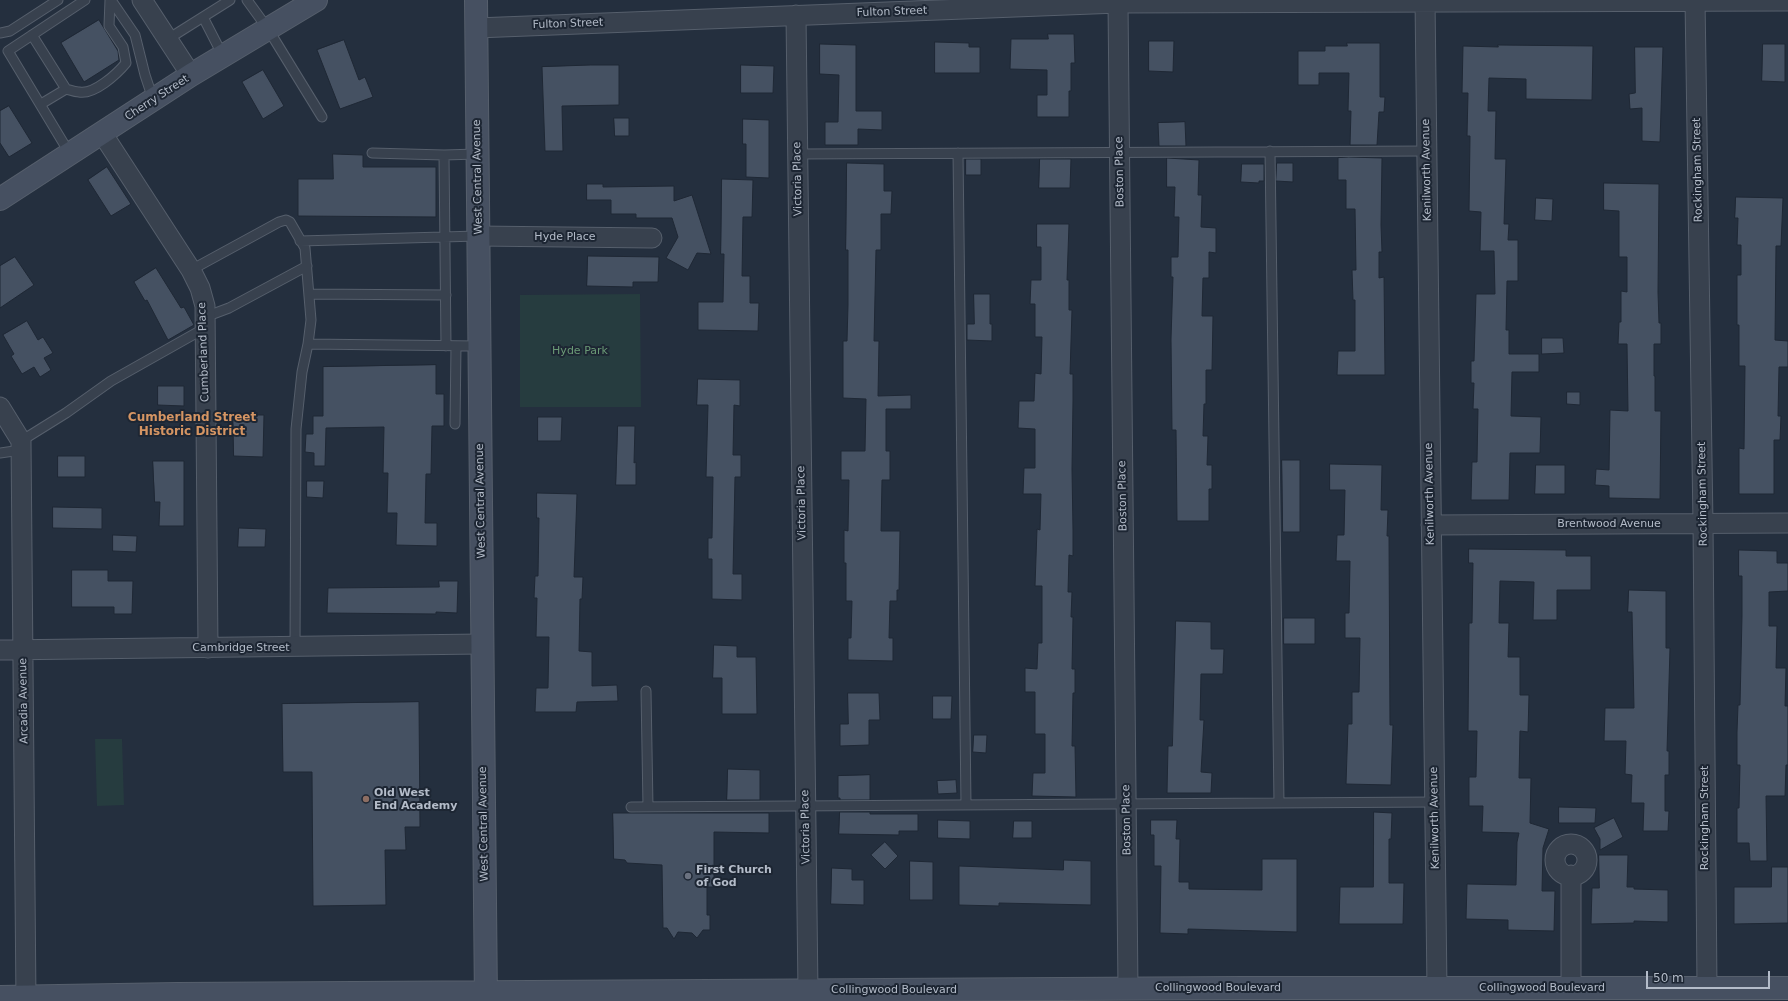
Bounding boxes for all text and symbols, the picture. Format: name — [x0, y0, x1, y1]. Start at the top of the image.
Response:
street label: Fulton Street — [856, 4, 928, 20]
street label: Fulton Street — [532, 16, 604, 32]
street label: Cherry Street — [122, 72, 192, 124]
street label: Rockingham Street — [1690, 118, 1706, 222]
street label: West Central Avenue — [470, 119, 486, 235]
street label: Kenilworth Avenue — [1420, 119, 1434, 221]
street label: Boston Place — [1113, 137, 1127, 207]
street label: Victoria Place — [791, 142, 805, 216]
street label: Hyde Place — [534, 230, 596, 244]
street label: Cumberland Place — [196, 302, 212, 402]
park label: Hyde Park — [552, 344, 608, 358]
district label: Cumberland Street Historic District — [128, 411, 256, 439]
street label: Rockingham Street — [1695, 442, 1711, 546]
street label: West Central Avenue — [473, 443, 489, 559]
street label: Kenilworth Avenue — [1423, 443, 1437, 545]
street label: Boston Place — [1116, 461, 1130, 531]
street label: Victoria Place — [795, 466, 809, 540]
street label: Brentwood Avenue — [1557, 517, 1661, 531]
street label: Cambridge Street — [192, 641, 290, 655]
street label: Arcadia Avenue — [17, 658, 31, 744]
street label: West Central Avenue — [476, 766, 492, 882]
street label: Rockingham Street — [1698, 766, 1712, 870]
street label: Kenilworth Avenue — [1428, 767, 1442, 869]
street label: Boston Place — [1120, 785, 1134, 855]
place label: Old West End Academy — [374, 786, 457, 812]
street label: Victoria Place — [799, 790, 813, 864]
marker: Old West End Academy — [361, 794, 371, 804]
place label: First Church of God — [696, 863, 772, 889]
marker: First Church of God — [683, 871, 693, 881]
scale bar — [1648, 963, 1772, 989]
text: 50 m — [1653, 971, 1684, 985]
street label: Collingwood Boulevard — [1155, 981, 1281, 995]
street label: Collingwood Boulevard — [1479, 981, 1605, 995]
street label: Collingwood Boulevard — [831, 983, 957, 997]

